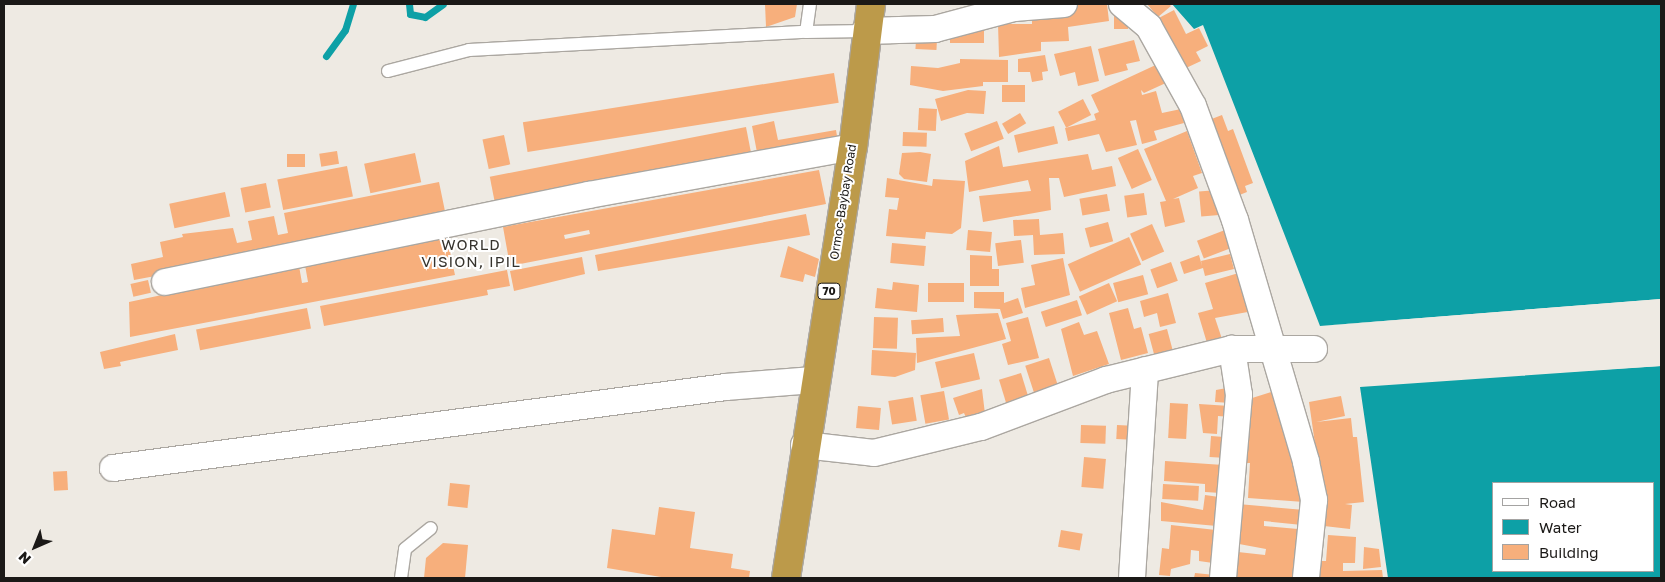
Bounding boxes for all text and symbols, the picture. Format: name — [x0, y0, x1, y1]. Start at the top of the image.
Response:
street label: Ormoc-Baybay Road — [827, 143, 859, 261]
district label: WORLD VISION, IPIL — [420, 235, 522, 270]
road number: 70 — [816, 282, 842, 300]
legend — [1492, 482, 1655, 572]
text: Road — [1539, 493, 1576, 511]
text: Water — [1539, 518, 1582, 536]
north arrow — [10, 522, 60, 572]
text: Building — [1539, 543, 1599, 561]
text: N — [15, 548, 34, 568]

